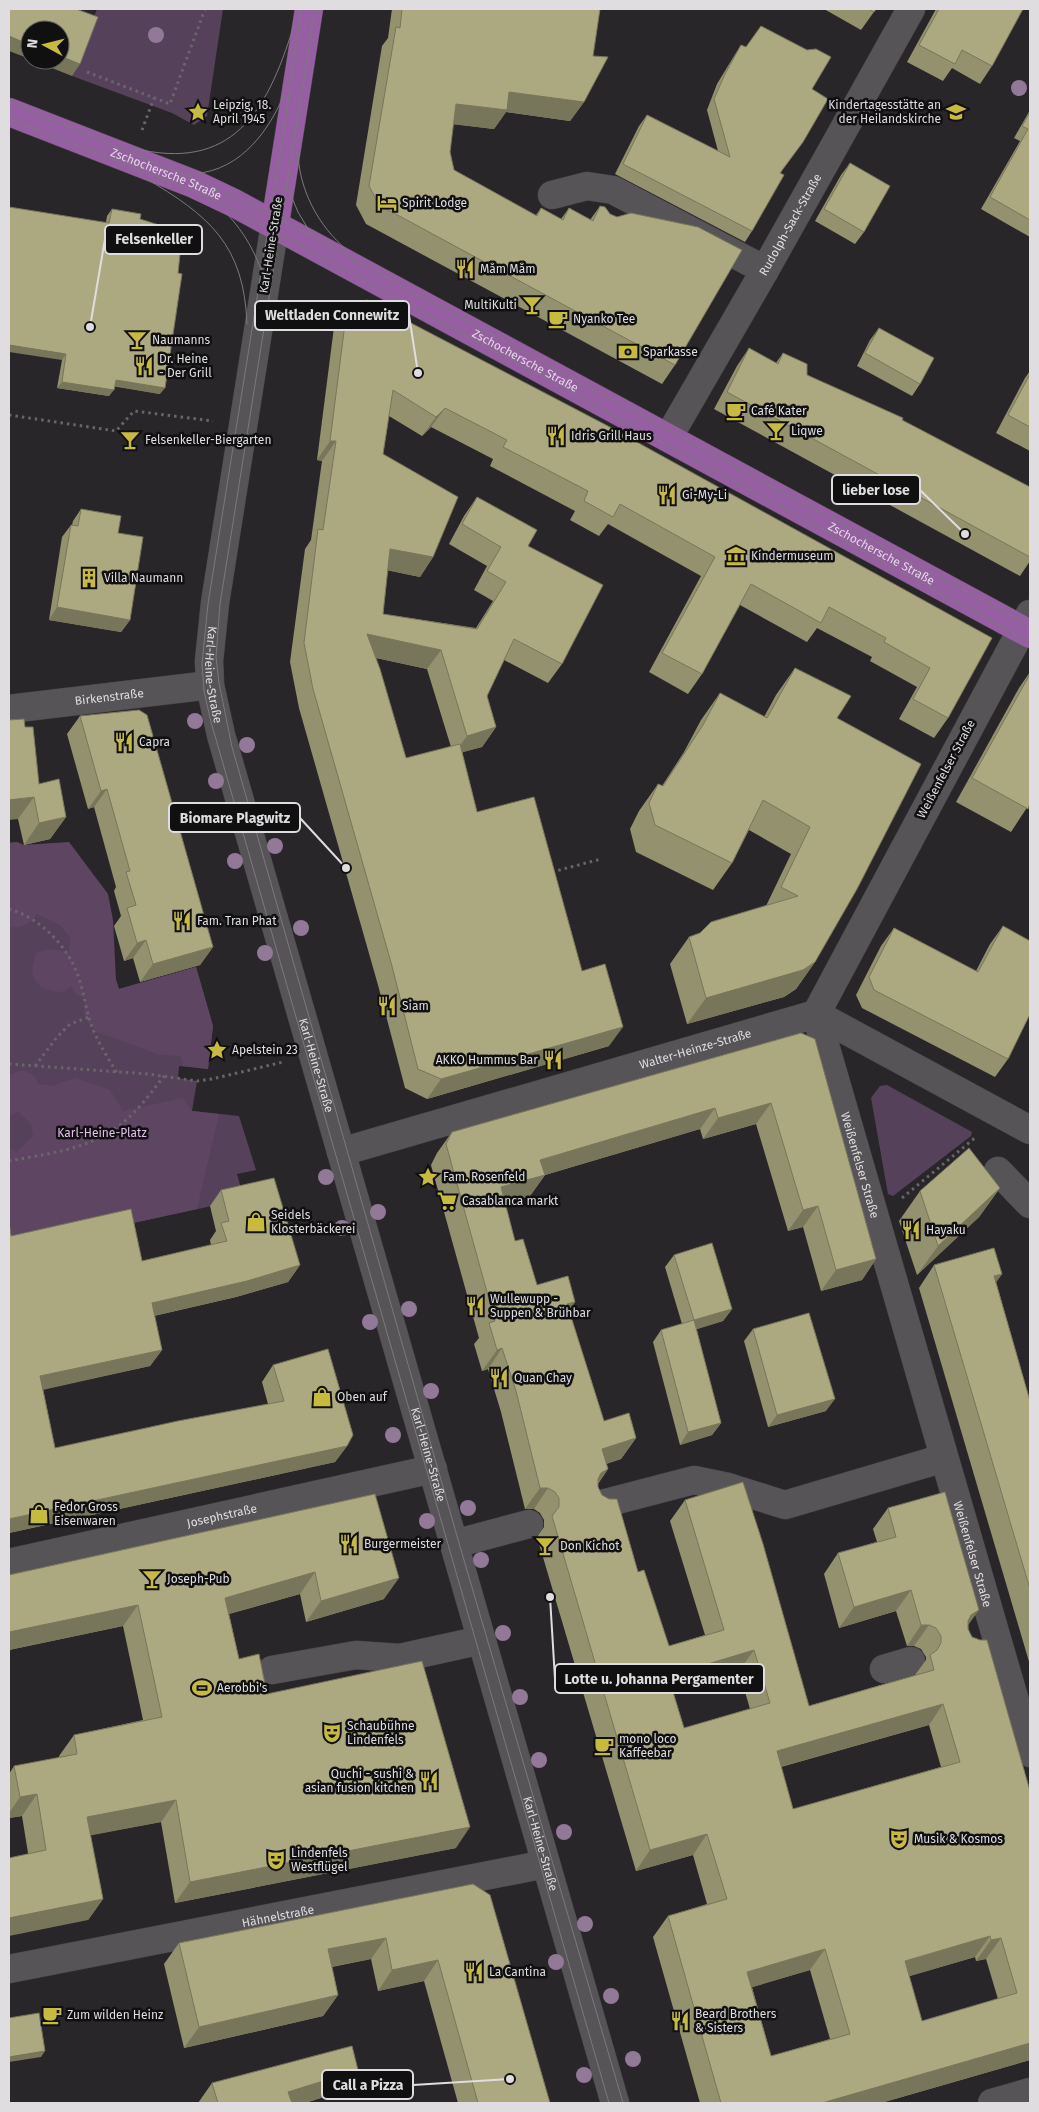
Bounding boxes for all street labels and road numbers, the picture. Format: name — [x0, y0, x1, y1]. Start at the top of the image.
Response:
street label: Zschochersche Straße — [109, 145, 224, 203]
street label: Rudolph-Sack-Straße — [756, 171, 825, 278]
street label: Karl-Heine-Straße — [256, 196, 286, 294]
street label: Zschochersche Straße — [470, 326, 581, 395]
street label: Zschochersche Straße — [826, 519, 937, 588]
street label: Karl-Heine-Straße — [202, 626, 225, 724]
street label: Birkenstraße — [74, 686, 145, 708]
street label: Weißenfelser Straße — [914, 717, 978, 821]
street label: Karl-Heine-Straße — [296, 1016, 336, 1114]
street label: Walter-Heinze-Straße — [638, 1026, 753, 1072]
street label: Weißenfelser Straße — [838, 1110, 882, 1220]
street label: Karl-Heine-Straße — [408, 1406, 448, 1503]
street label: Weißenfelser Straße — [950, 1500, 994, 1609]
street label: Josephstraße — [185, 1501, 258, 1530]
street label: Karl-Heine-Straße — [520, 1795, 561, 1893]
street label: Hähnelstraße — [241, 1903, 315, 1930]

